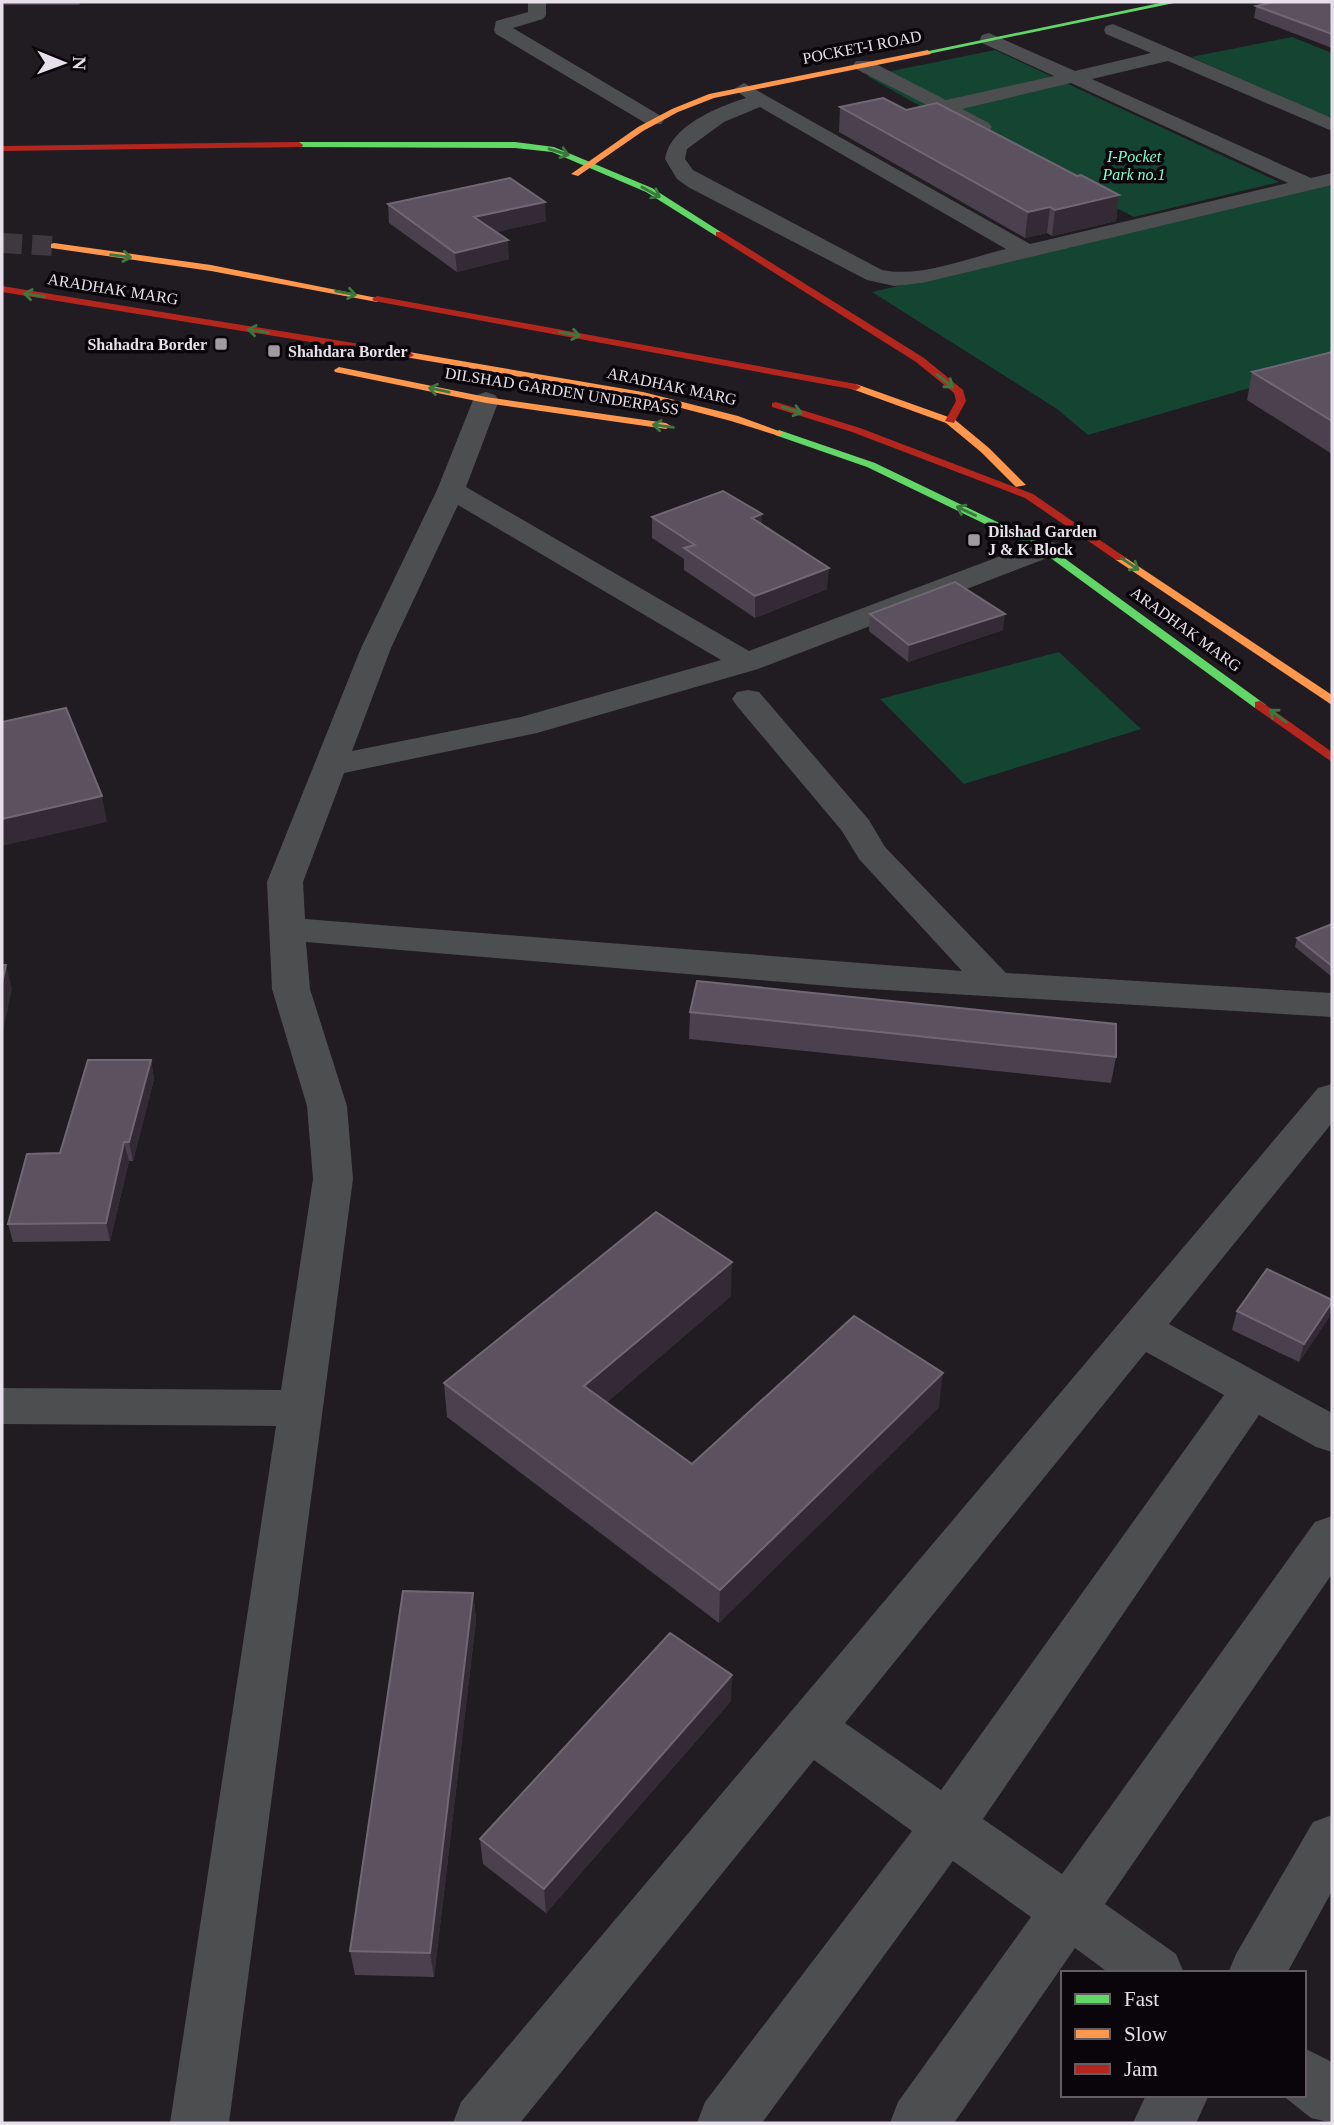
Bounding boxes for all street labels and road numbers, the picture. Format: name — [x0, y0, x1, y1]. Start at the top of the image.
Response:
street label: POCKET-I ROAD — [801, 27, 923, 67]
street label: ARADHAK MARG — [46, 270, 180, 308]
street label: DILSHAD GARDEN UNDERPASS — [444, 364, 680, 418]
street label: ARADHAK MARG — [606, 364, 739, 408]
street label: ARADHAK MARG — [1128, 583, 1245, 675]

